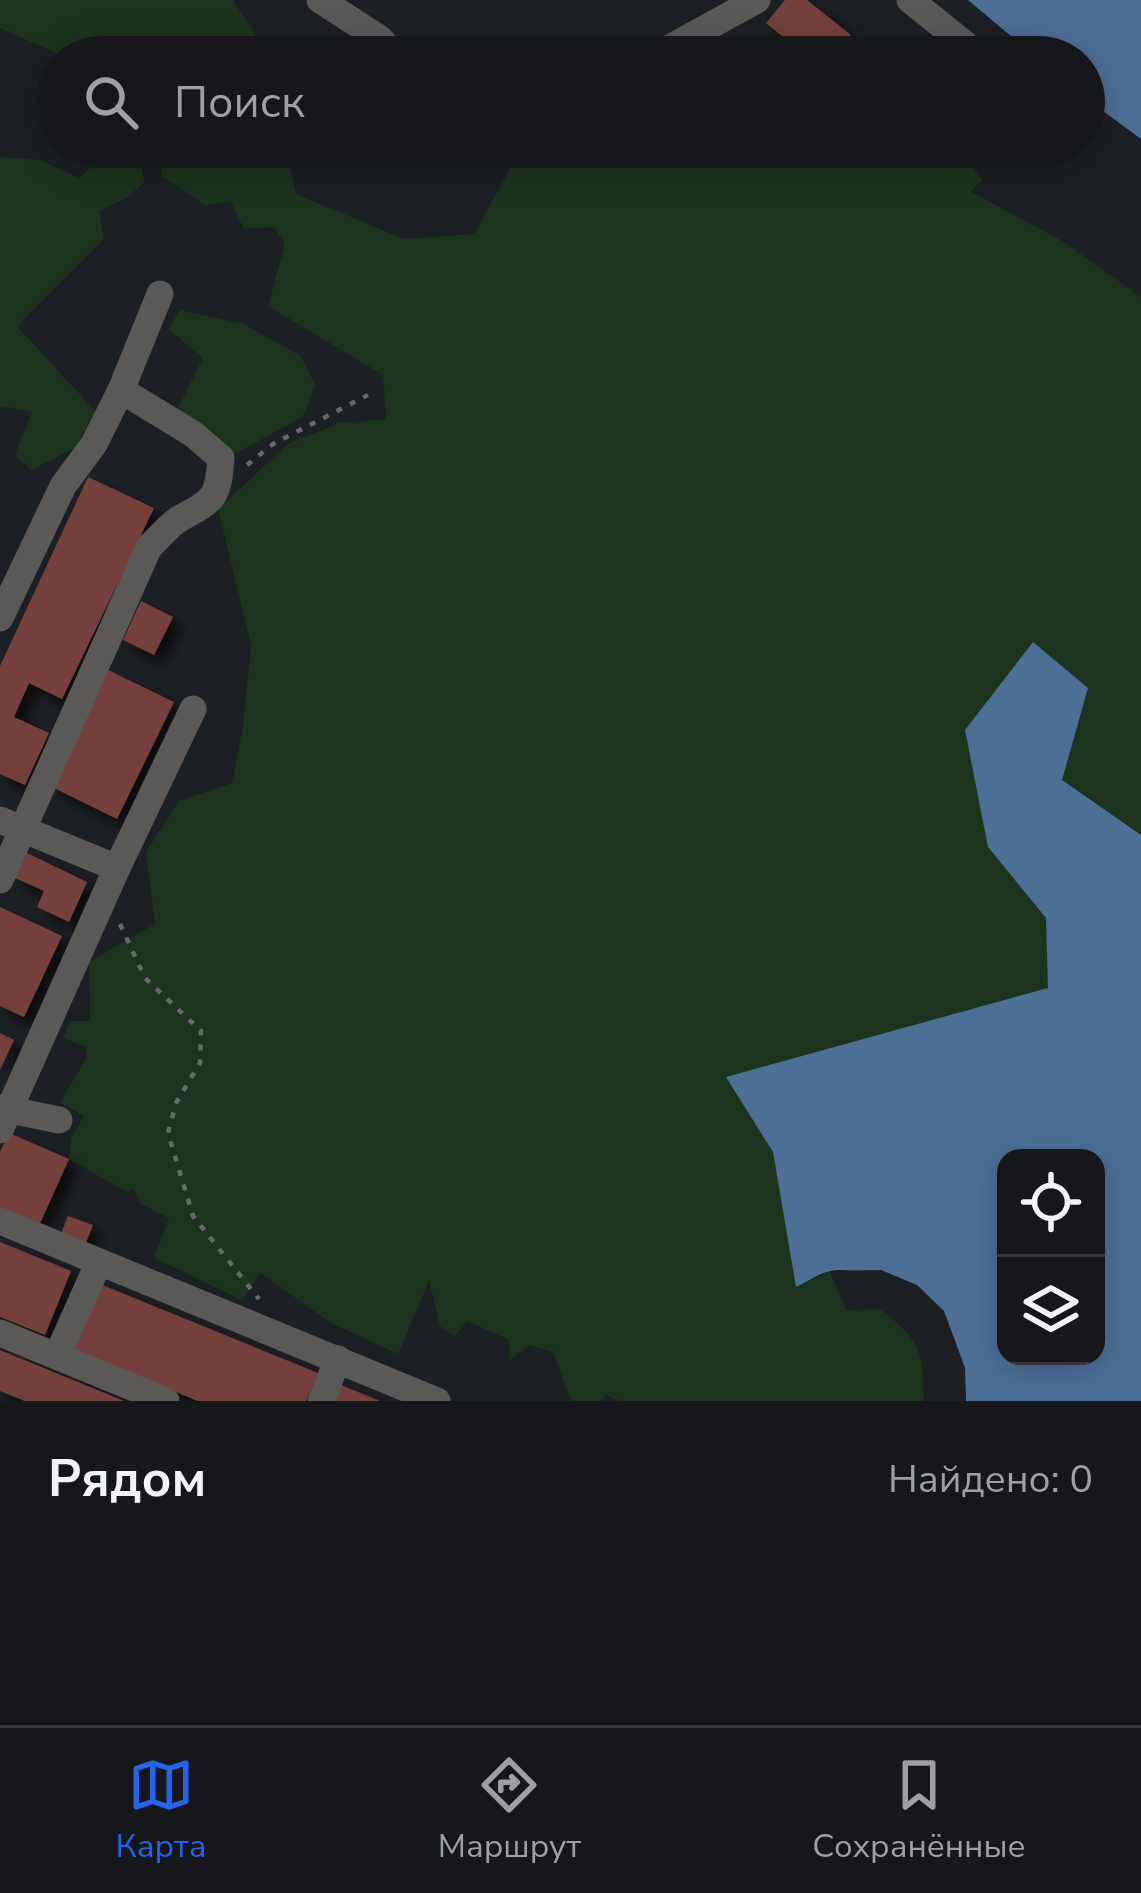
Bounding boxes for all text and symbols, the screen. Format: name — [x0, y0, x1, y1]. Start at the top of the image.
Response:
search box — [36, 36, 1105, 168]
icon: search — [78, 69, 144, 135]
text: Поиск — [174, 72, 305, 133]
map controls — [997, 1149, 1105, 1365]
button: locate — [997, 1149, 1105, 1257]
button: layers — [997, 1257, 1105, 1365]
text: Рядом — [48, 1444, 206, 1514]
text: Найдено: 0 — [888, 1453, 1093, 1506]
tab: Карта — [116, 1752, 207, 1869]
tab: Маршрут — [438, 1752, 581, 1869]
tab: Сохранённые — [812, 1752, 1025, 1869]

